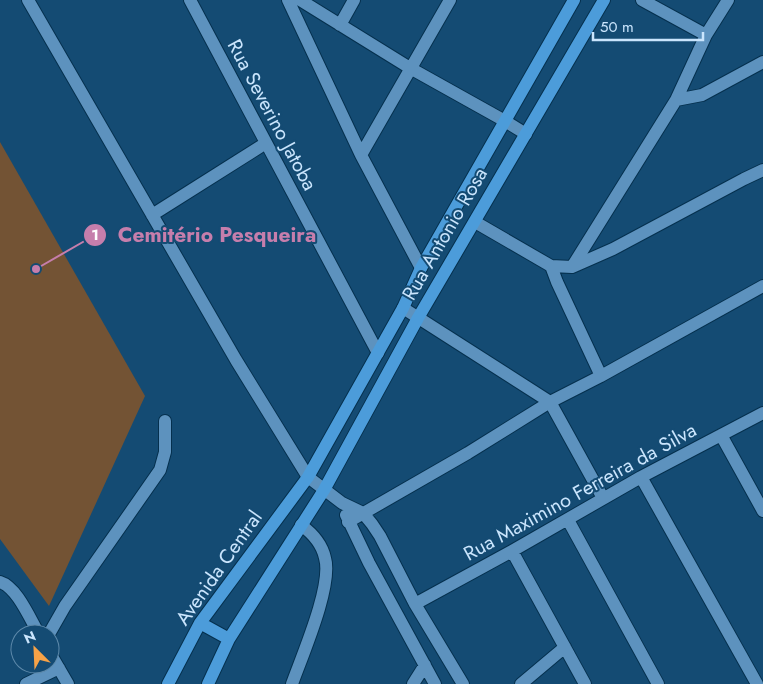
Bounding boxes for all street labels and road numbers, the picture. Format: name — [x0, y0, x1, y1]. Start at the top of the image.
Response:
street label: Rua Severino Jatoba — [220, 34, 324, 196]
street label: Rua Antonio Rosa — [395, 162, 495, 306]
street label: Rua Maximino Ferreira da Silva — [458, 416, 702, 568]
street label: Avenida Central — [169, 505, 269, 631]

